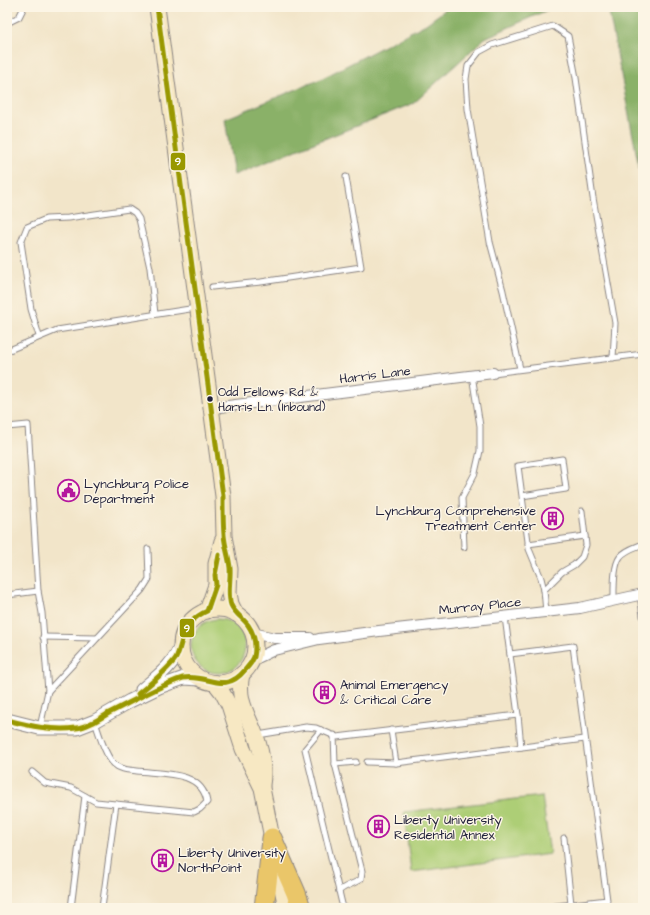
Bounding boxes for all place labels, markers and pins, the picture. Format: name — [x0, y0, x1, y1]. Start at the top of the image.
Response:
place label: Odd Fellows Rd. & Harris Ln. (Inbound) — [218, 384, 325, 416]
marker: Odd Fellows Rd. & Harris Ln. (Inbound) — [205, 394, 215, 404]
place label: Lynchburg Police Department — [84, 475, 189, 508]
public building icon: Lynchburg Police Department — [56, 478, 82, 504]
place label: Lynchburg Comprehensive Treatment Center — [375, 502, 536, 535]
building icon: Lynchburg Comprehensive Treatment Center — [539, 505, 565, 531]
place label: Animal Emergency & Critical Care — [340, 676, 448, 709]
building icon: Animal Emergency & Critical Care — [312, 679, 338, 705]
place label: Liberty University Residential Annex — [394, 811, 502, 844]
building icon: Liberty University Residential Annex — [365, 814, 391, 840]
place label: Liberty University NorthPoint — [178, 844, 286, 877]
building icon: Liberty University NorthPoint — [150, 847, 176, 873]

